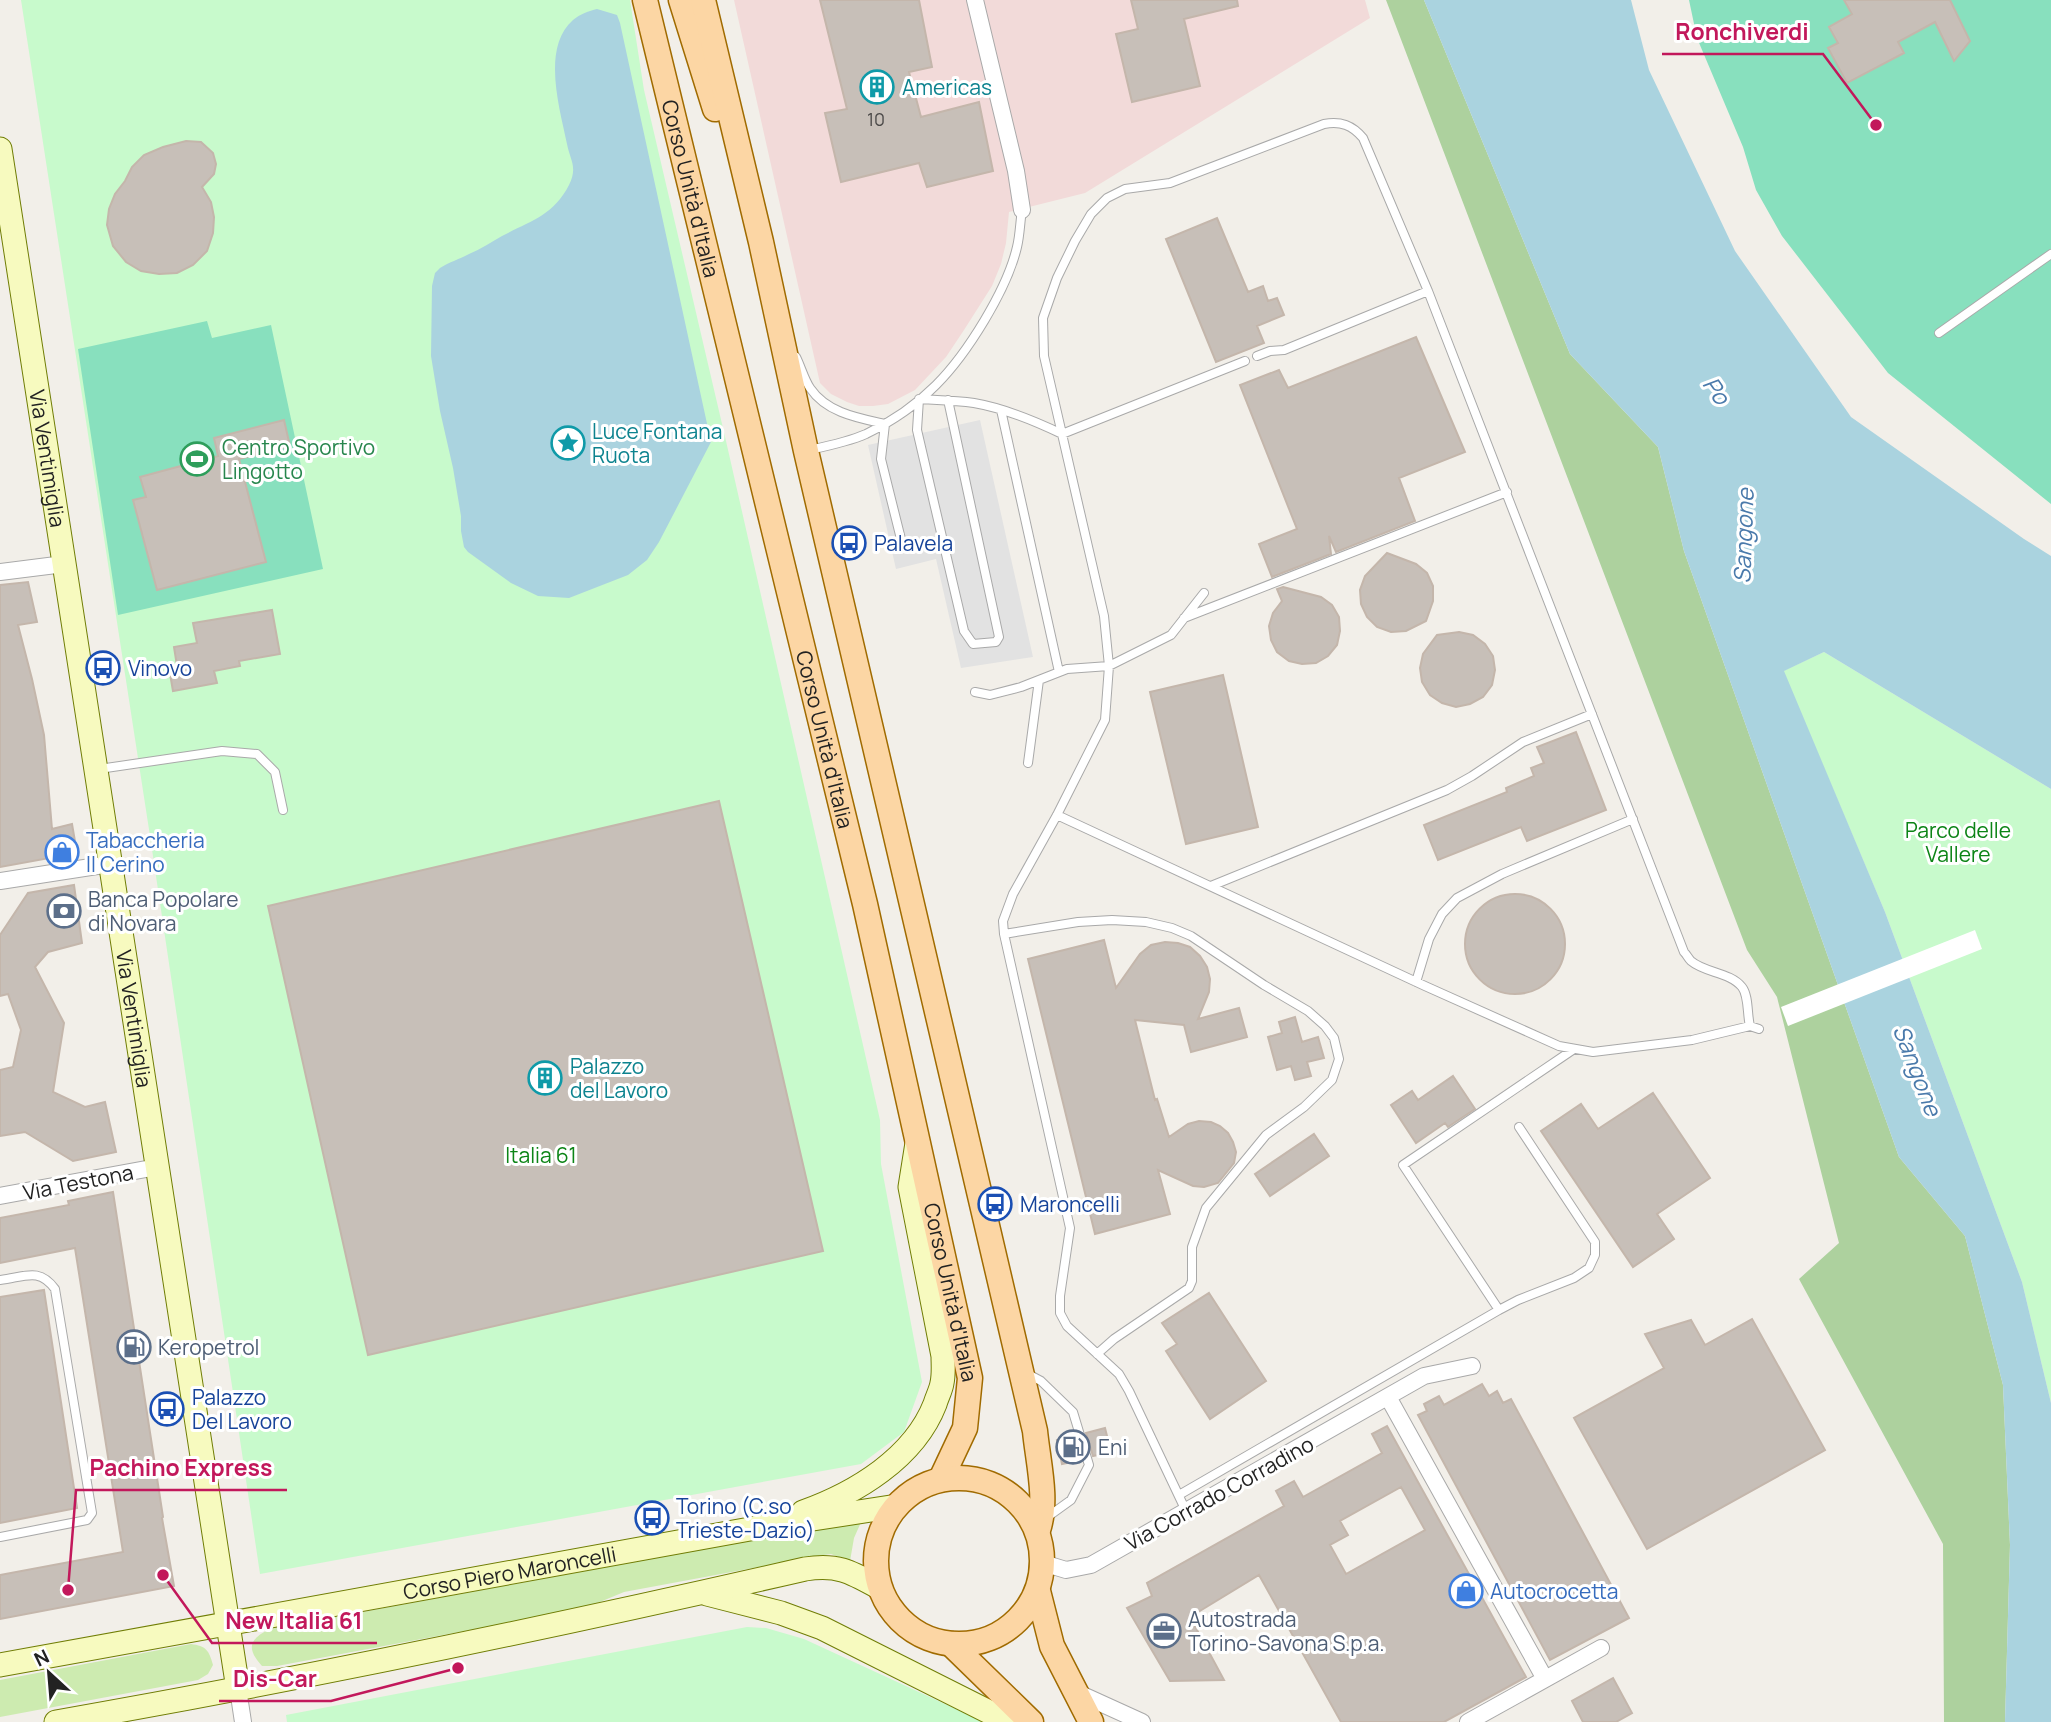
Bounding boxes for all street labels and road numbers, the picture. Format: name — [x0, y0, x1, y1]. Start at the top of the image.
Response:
street label: Corso Unità d'Italia — [656, 97, 726, 280]
street label: Via Ventimiglia — [23, 388, 72, 529]
street label: Corso Unità d'Italia — [790, 648, 860, 831]
street label: Via Ventimiglia — [110, 948, 159, 1089]
street label: Via Testona — [20, 1158, 136, 1206]
street label: Corso Unità d'Italia — [918, 1200, 984, 1384]
street label: Via Corrado Corradino — [1120, 1429, 1318, 1557]
street label: Corso Piero Maroncelli — [401, 1540, 618, 1606]

